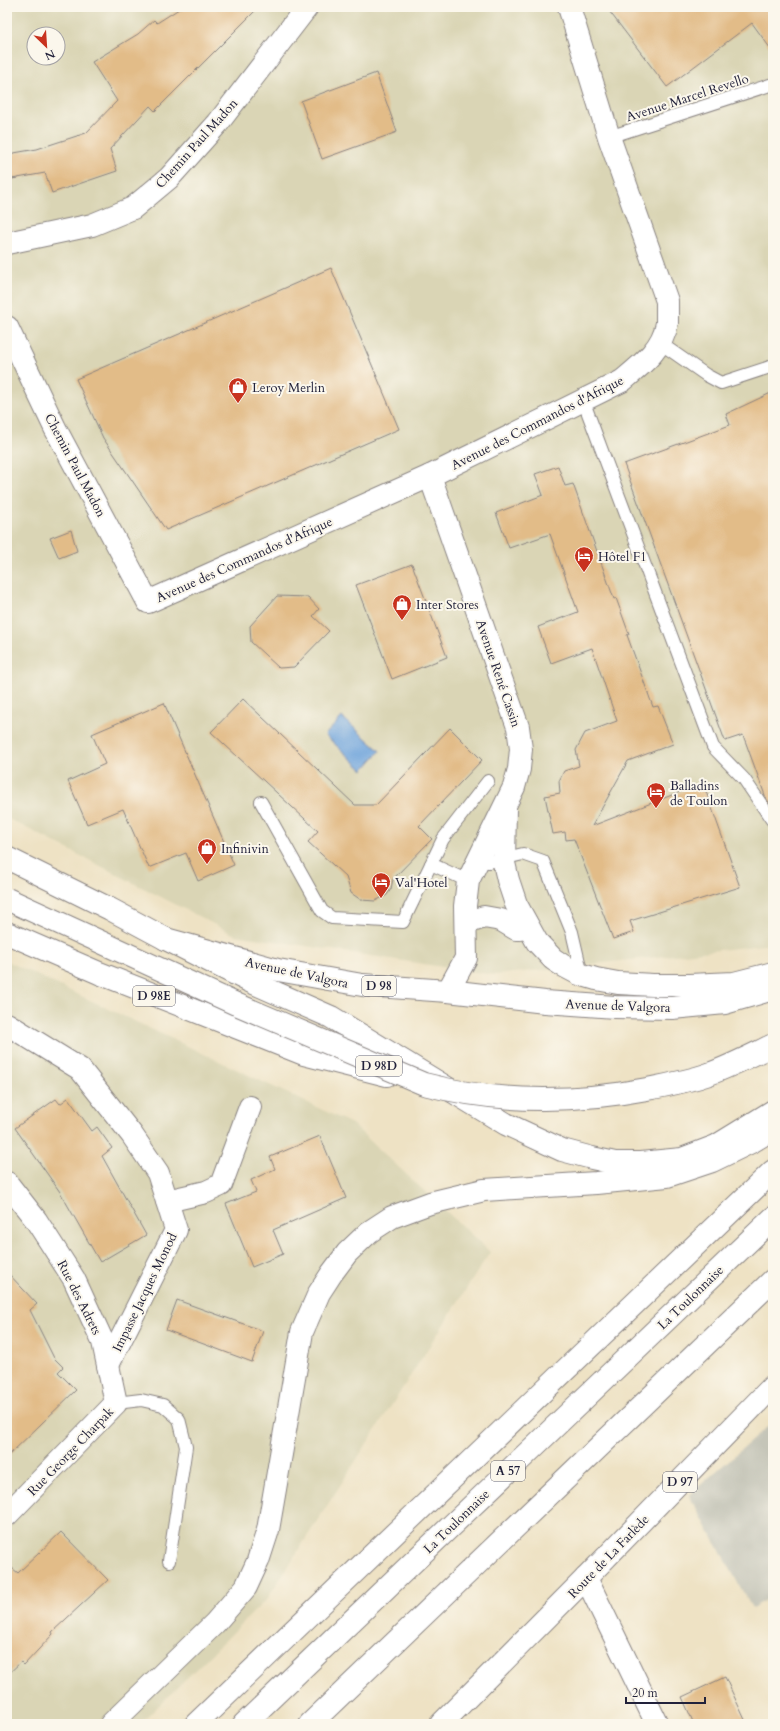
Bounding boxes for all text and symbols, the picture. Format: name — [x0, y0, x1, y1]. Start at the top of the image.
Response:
north arrow — [26, 26, 66, 66]
text: N — [42, 46, 58, 64]
street label: Avenue Marcel Revello — [624, 70, 751, 126]
street label: Chemin Paul Madon — [152, 94, 242, 192]
street label: Avenue des Commandos d'Afrique — [448, 371, 627, 474]
shop icon: Leroy Merlin — [227, 376, 249, 404]
place label: Leroy Merlin — [252, 379, 326, 397]
street label: Chemin Paul Madon — [40, 410, 110, 521]
street label: Avenue des Commandos d'Afrique — [153, 513, 336, 607]
hotel icon: Hôtel F1 — [573, 545, 595, 573]
place label: Hôtel F1 — [598, 548, 647, 566]
shop icon: Inter Stores — [391, 593, 413, 621]
place label: Inter Stores — [416, 596, 479, 614]
street label: Avenue René Cassin — [471, 617, 525, 730]
place label: Balladins de Toulon — [670, 777, 728, 810]
hotel icon: Balladins de Toulon — [645, 781, 667, 809]
shop icon: Infinivin — [196, 837, 218, 865]
place label: Infinivin — [221, 840, 269, 858]
hotel icon: Val'Hotel — [370, 871, 392, 899]
place label: Val'Hotel — [395, 874, 448, 892]
street label: Avenue de Valgora — [244, 953, 350, 993]
road number: D 98 — [362, 976, 396, 996]
road number: D 98E — [133, 986, 175, 1006]
street label: Avenue de Valgora — [565, 995, 671, 1017]
road number: D 98D — [356, 1056, 402, 1076]
street label: Impasse Jacques Monod — [108, 1230, 182, 1355]
street label: Rue des Adrets — [53, 1257, 106, 1338]
street label: La Toulonnaise — [654, 1262, 728, 1334]
street label: Rue George Charpak — [24, 1403, 118, 1500]
road number: A 57 — [491, 1461, 525, 1481]
road number: D 97 — [663, 1472, 697, 1492]
street label: La Toulonnaise — [420, 1486, 494, 1558]
street label: Route de La Farlède — [564, 1511, 653, 1602]
scale bar — [626, 1679, 705, 1705]
text: 20 m — [632, 1685, 659, 1701]

